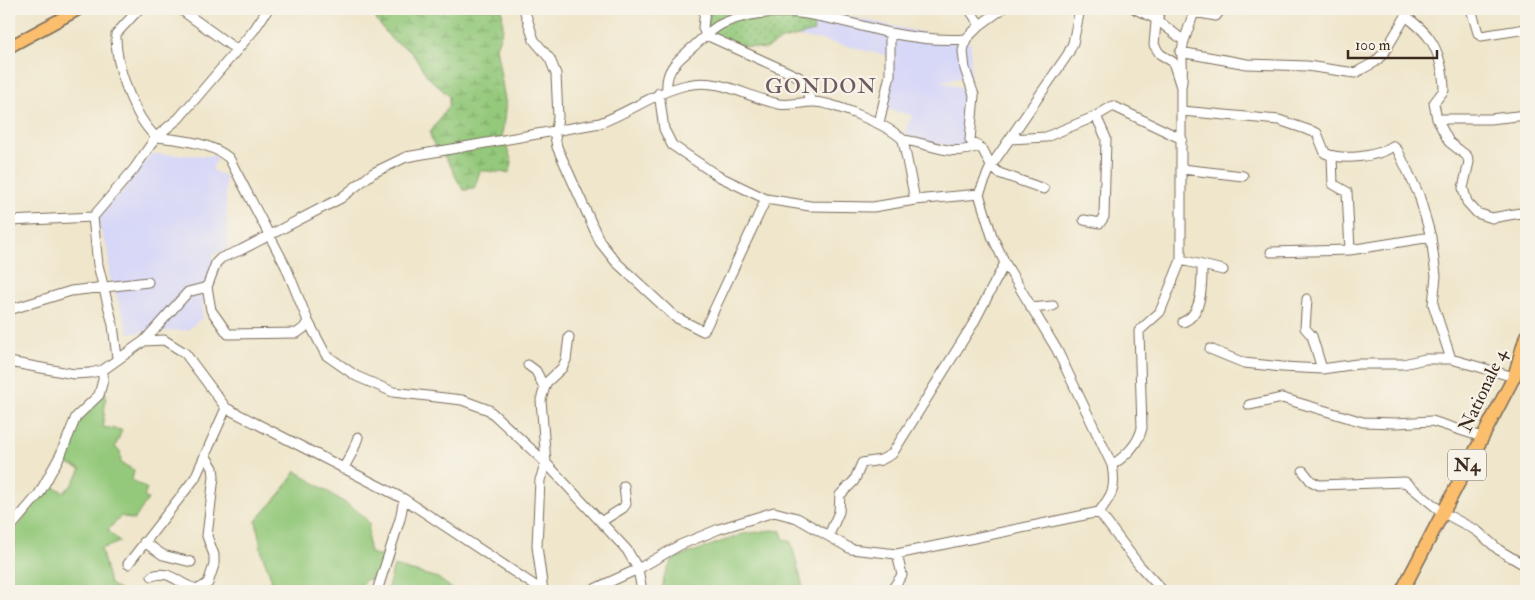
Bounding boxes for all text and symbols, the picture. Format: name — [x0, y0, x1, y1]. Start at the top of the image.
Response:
scale bar — [1348, 28, 1436, 60]
text: 100 m — [1355, 36, 1391, 55]
district label: GONDON — [765, 73, 877, 100]
street label: Nationale 4 — [1453, 344, 1513, 436]
road number: N4 — [1448, 450, 1486, 480]

